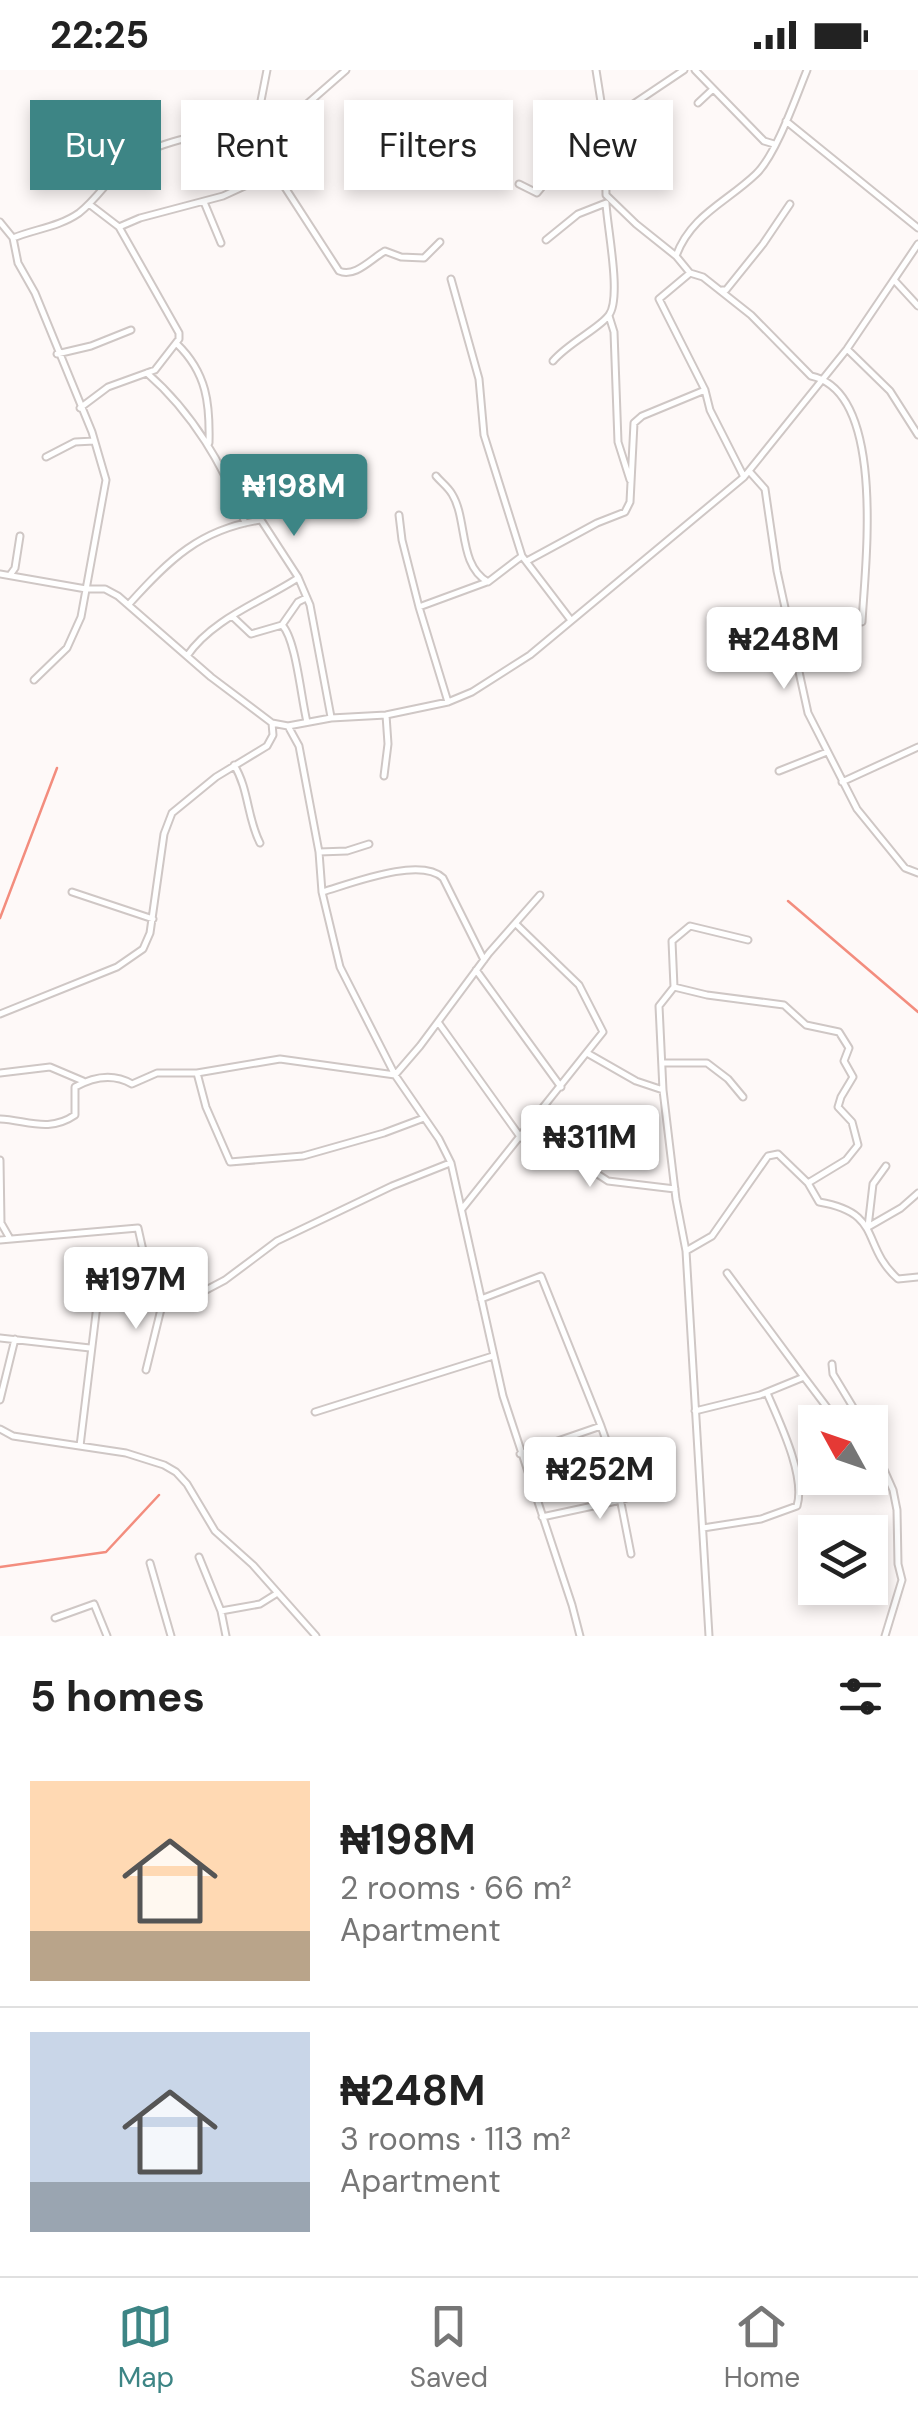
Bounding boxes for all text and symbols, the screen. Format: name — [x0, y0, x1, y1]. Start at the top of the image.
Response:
text: 22:25 — [50, 10, 149, 60]
chip: Buy — [30, 100, 161, 190]
chip: Rent — [181, 100, 324, 190]
chip: Filters — [344, 100, 513, 190]
chip: New — [533, 100, 673, 190]
pin: ₦198M — [224, 454, 364, 539]
text: ₦198M — [242, 465, 346, 507]
pin: ₦248M — [714, 607, 854, 692]
text: ₦248M — [729, 618, 839, 660]
pin: ₦311M — [520, 1105, 660, 1190]
text: ₦311M — [543, 1116, 637, 1158]
pin: ₦197M — [66, 1247, 206, 1332]
text: ₦197M — [86, 1258, 186, 1300]
north arrow — [798, 1405, 888, 1495]
map controls — [798, 1405, 888, 1605]
pin: ₦252M — [530, 1437, 670, 1522]
text: ₦252M — [546, 1448, 654, 1490]
button: layers — [798, 1515, 888, 1605]
text: 5 homes — [30, 1669, 205, 1724]
icon: filters — [833, 1669, 888, 1724]
text: ₦198M — [340, 1812, 476, 1867]
icon: home — [110, 1821, 230, 1941]
text: 2 rooms · 66 m² — [340, 1867, 572, 1909]
text: Apartment — [340, 1909, 501, 1951]
text: ₦248M — [340, 2063, 485, 2118]
icon: home — [110, 2072, 230, 2192]
text: 3 rooms · 113 m² — [340, 2118, 571, 2160]
text: Apartment — [340, 2160, 501, 2202]
tab: Map — [118, 2299, 174, 2396]
tab: Saved — [410, 2299, 488, 2396]
tab: Home — [724, 2299, 800, 2396]

